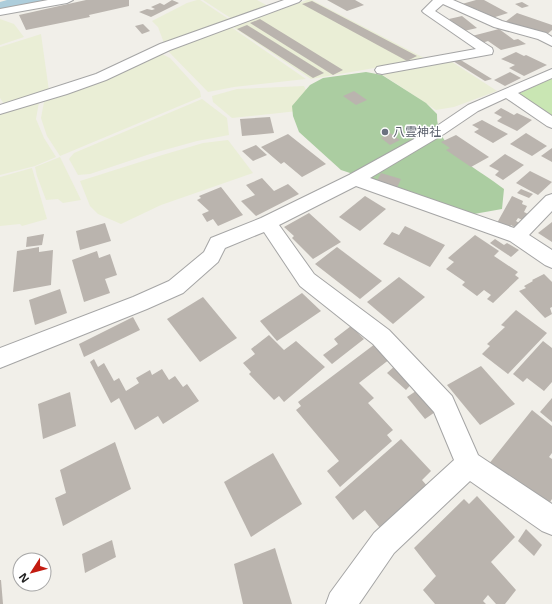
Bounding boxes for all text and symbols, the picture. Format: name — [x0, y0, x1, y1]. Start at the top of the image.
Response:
place label: 八雲神社 — [393, 123, 441, 140]
marker: 八雲神社 — [380, 127, 390, 137]
north arrow — [12, 552, 52, 592]
text: N — [15, 570, 32, 586]

